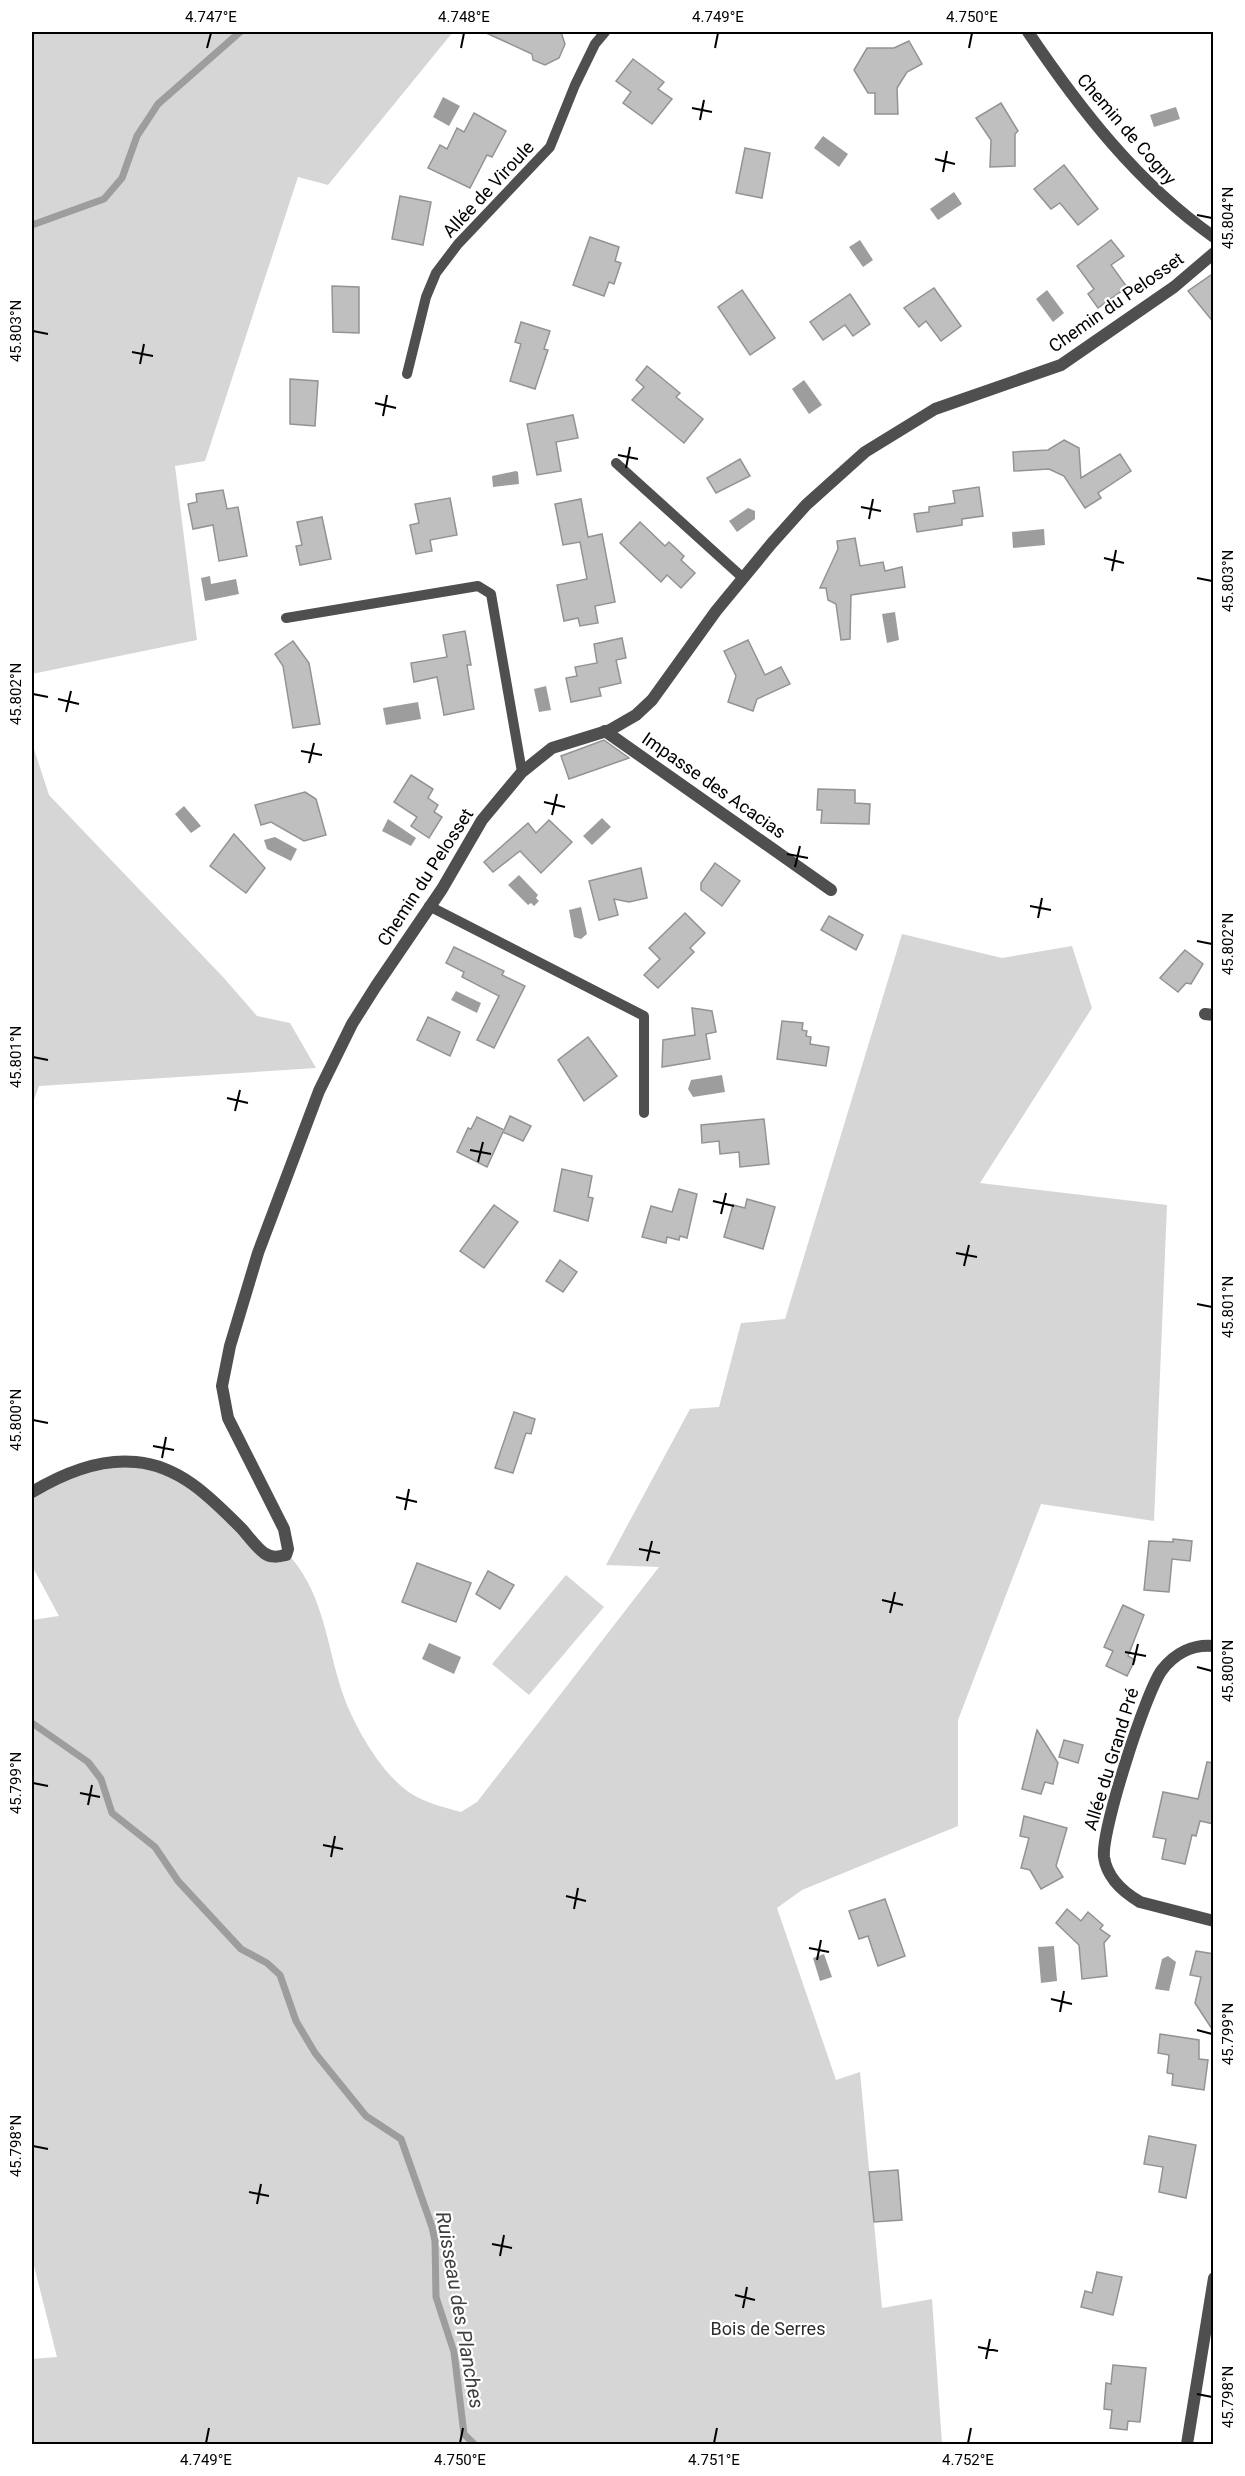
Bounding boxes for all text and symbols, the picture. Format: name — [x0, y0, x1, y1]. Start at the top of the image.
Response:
text: 4.747°E — [185, 8, 237, 26]
text: 4.748°E — [438, 8, 490, 26]
text: 4.749°E — [692, 8, 744, 26]
text: 4.750°E — [946, 8, 998, 26]
street label: Chemin de Cogny — [1073, 69, 1181, 189]
street label: Allée de Viroule — [438, 136, 538, 242]
text: 45.804°N — [1219, 187, 1237, 249]
street label: Chemin du Pelosset — [1045, 248, 1188, 356]
text: 45.803°N — [7, 300, 25, 362]
text: 45.803°N — [1219, 550, 1237, 612]
text: 45.802°N — [7, 663, 25, 725]
street label: Impasse des Acacias — [638, 728, 790, 842]
street label: Chemin du Pelosset — [373, 804, 477, 950]
text: 45.802°N — [1219, 913, 1237, 975]
text: 45.801°N — [7, 1026, 25, 1088]
text: 45.801°N — [1219, 1276, 1237, 1338]
text: 45.800°N — [7, 1389, 25, 1451]
text: 45.800°N — [1219, 1640, 1237, 1702]
street label: Allée du Grand Pré — [1079, 1685, 1143, 1833]
text: 45.799°N — [7, 1752, 25, 1814]
text: 45.799°N — [1219, 2003, 1237, 2065]
text: 45.798°N — [7, 2115, 25, 2177]
water label: Ruisseau des Planches — [431, 2210, 489, 2410]
park label: Bois de Serres — [711, 2318, 825, 2339]
text: 45.798°N — [1219, 2366, 1237, 2428]
text: 4.749°E — [180, 2451, 232, 2469]
text: 4.750°E — [434, 2451, 486, 2469]
text: 4.751°E — [688, 2451, 740, 2469]
text: 4.752°E — [942, 2451, 994, 2469]

